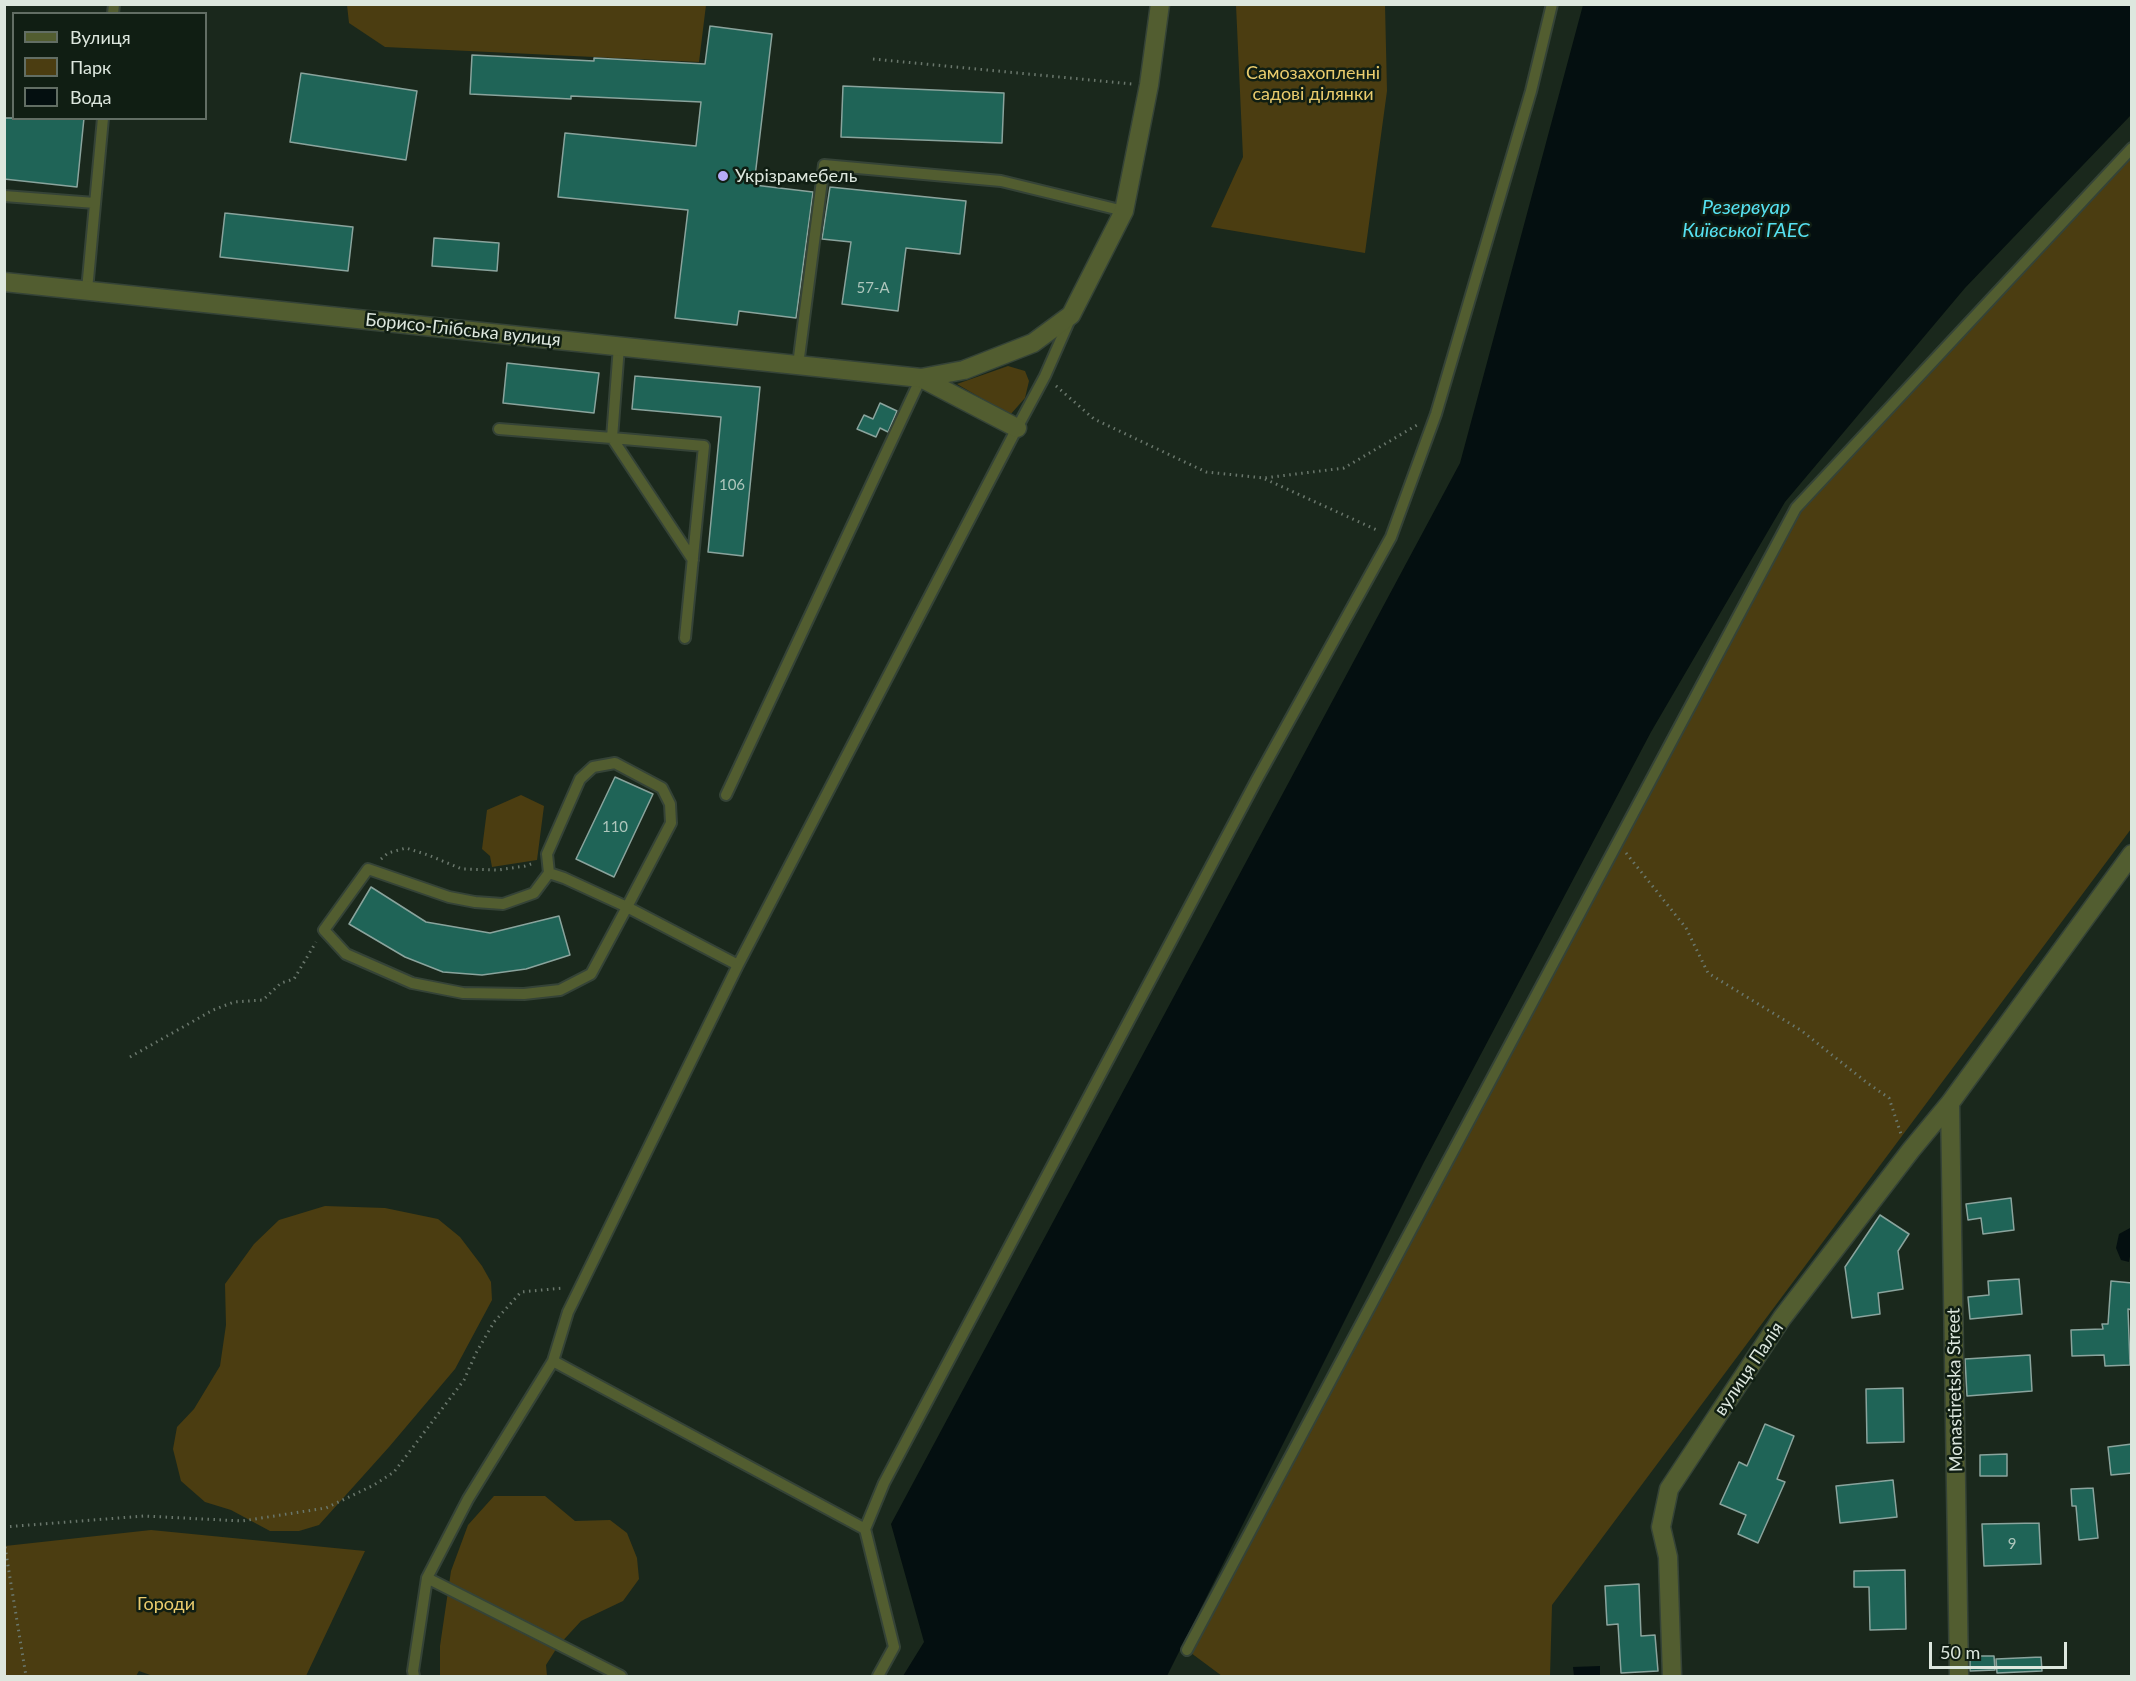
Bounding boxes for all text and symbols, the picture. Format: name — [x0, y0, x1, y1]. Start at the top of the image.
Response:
legend — [12, 12, 207, 120]
text: Вулиця — [70, 26, 131, 48]
text: Парк — [70, 56, 111, 78]
park label: Самозахопленні садові ділянки — [1246, 62, 1380, 104]
text: Вода — [70, 86, 111, 108]
place label: Укрізрамебель — [735, 165, 857, 187]
marker: Укрізрамебель — [716, 169, 730, 183]
water label: Резервуар Київської ГАЕС — [1682, 196, 1810, 243]
house number: 57-А — [856, 279, 890, 297]
street label: Борисо-Глібська вулиця — [364, 309, 562, 351]
house number: 106 — [719, 476, 745, 494]
house number: 110 — [602, 818, 628, 836]
street label: Monastiretska Street — [1943, 1308, 1967, 1472]
street label: вулиця Палія — [1710, 1318, 1788, 1420]
house number: 9 — [2008, 1535, 2016, 1553]
park label: Городи — [137, 1593, 195, 1615]
scale bar — [1932, 1630, 2070, 1668]
text: 50 m — [1940, 1641, 1980, 1663]

